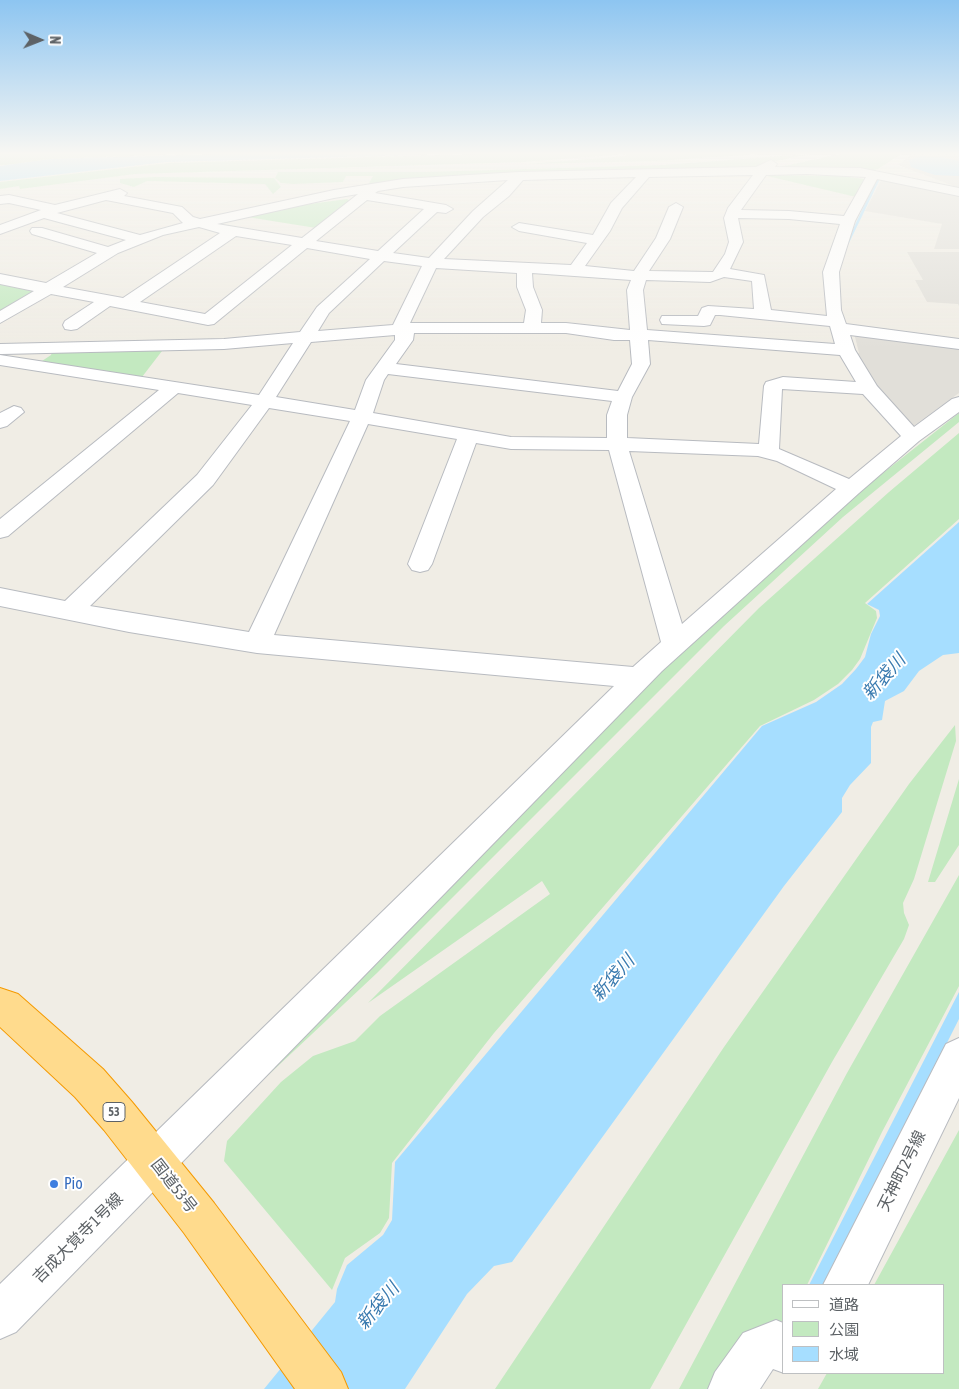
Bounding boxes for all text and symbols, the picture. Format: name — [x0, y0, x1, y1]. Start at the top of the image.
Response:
north arrow — [15, 15, 65, 65]
text: N — [47, 36, 63, 45]
water label: 新袋川 — [858, 650, 910, 704]
water label: 新袋川 — [587, 951, 639, 1005]
road number: 53 — [103, 1102, 125, 1122]
street label: 天神町2号線 — [874, 1127, 930, 1215]
street label: 国道53号 — [147, 1155, 201, 1217]
place label: Pio — [64, 1174, 83, 1194]
marker: Pio — [48, 1178, 60, 1190]
street label: 吉成大覚寺1号線 — [29, 1189, 127, 1287]
water label: 新袋川 — [352, 1278, 404, 1334]
legend — [782, 1284, 944, 1374]
text: 道路 — [829, 1296, 859, 1313]
text: 公園 — [829, 1321, 859, 1338]
text: 水域 — [829, 1346, 859, 1363]

